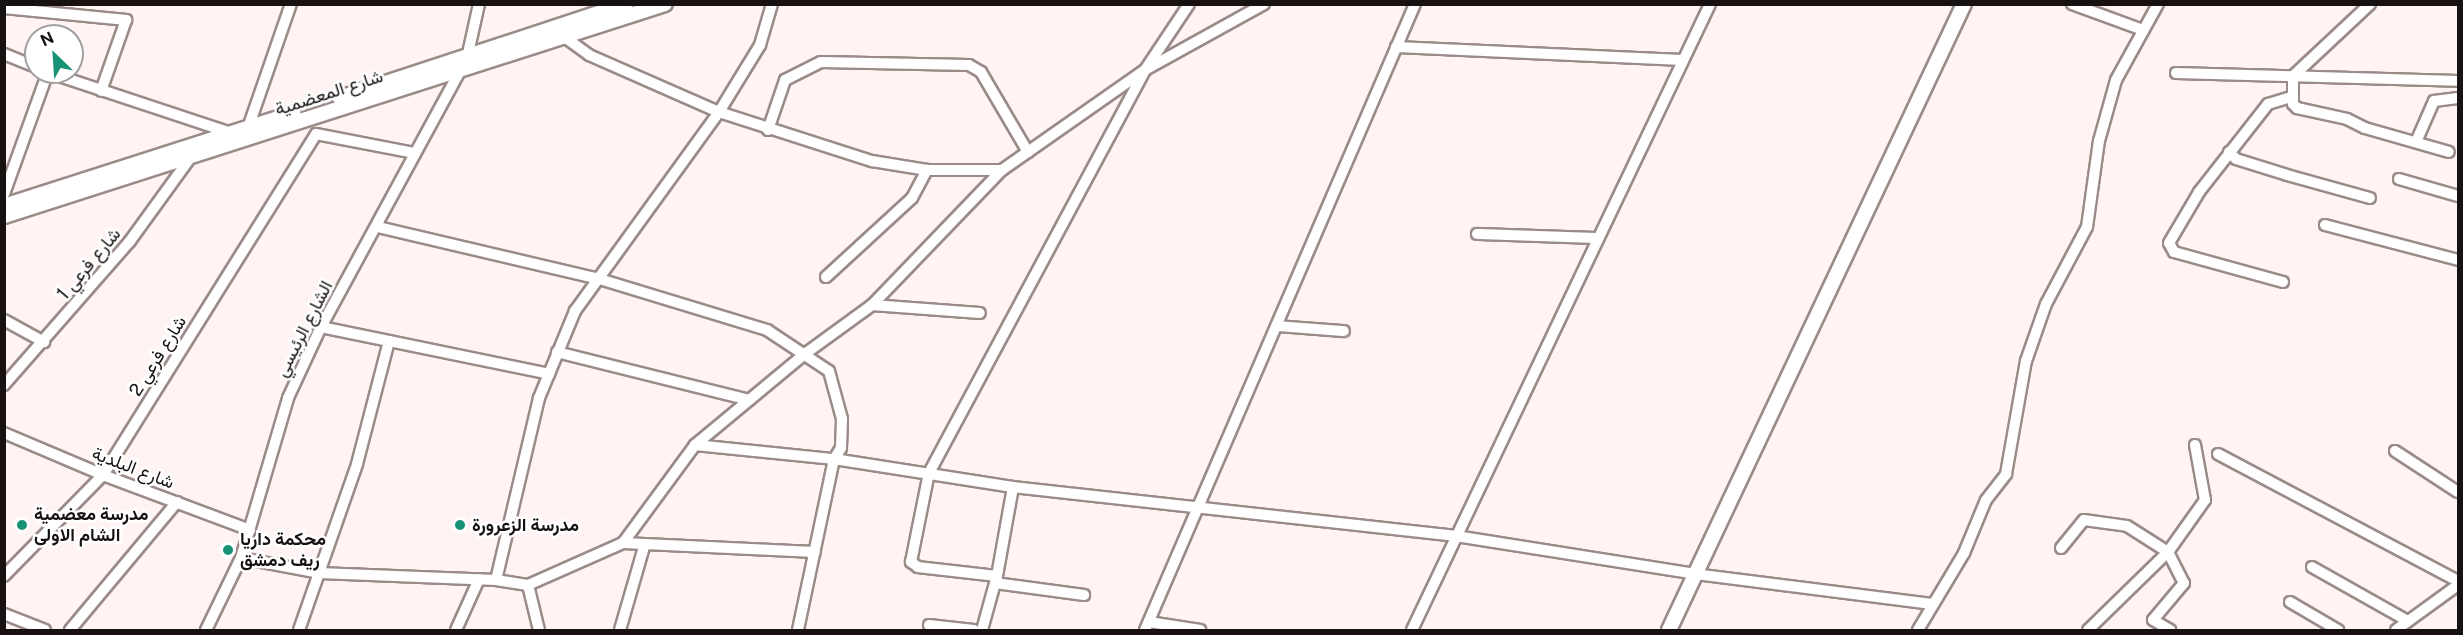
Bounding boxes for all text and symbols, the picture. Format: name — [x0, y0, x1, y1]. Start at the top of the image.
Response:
north arrow — [24, 24, 84, 84]
text: N — [37, 28, 57, 50]
street label: شارع المعضمية — [272, 65, 386, 121]
street label: شارع فرعي 1 — [53, 224, 125, 304]
street label: الشارع الرئيسي — [271, 277, 337, 381]
street label: شارع فرعي 2 — [125, 312, 191, 400]
street label: شارع البلدية — [89, 442, 177, 494]
place label: مدرسة معضمية الشام الاولى — [34, 504, 149, 546]
place label: مدرسة الزعرورة — [472, 514, 579, 536]
marker: مدرسة معضمية الشام الاولى — [15, 518, 29, 532]
marker: مدرسة الزعرورة — [453, 518, 467, 532]
place label: محكمة داريا ريف دمشق — [240, 529, 326, 572]
marker: محكمة داريا ريف دمشق — [221, 543, 235, 557]

